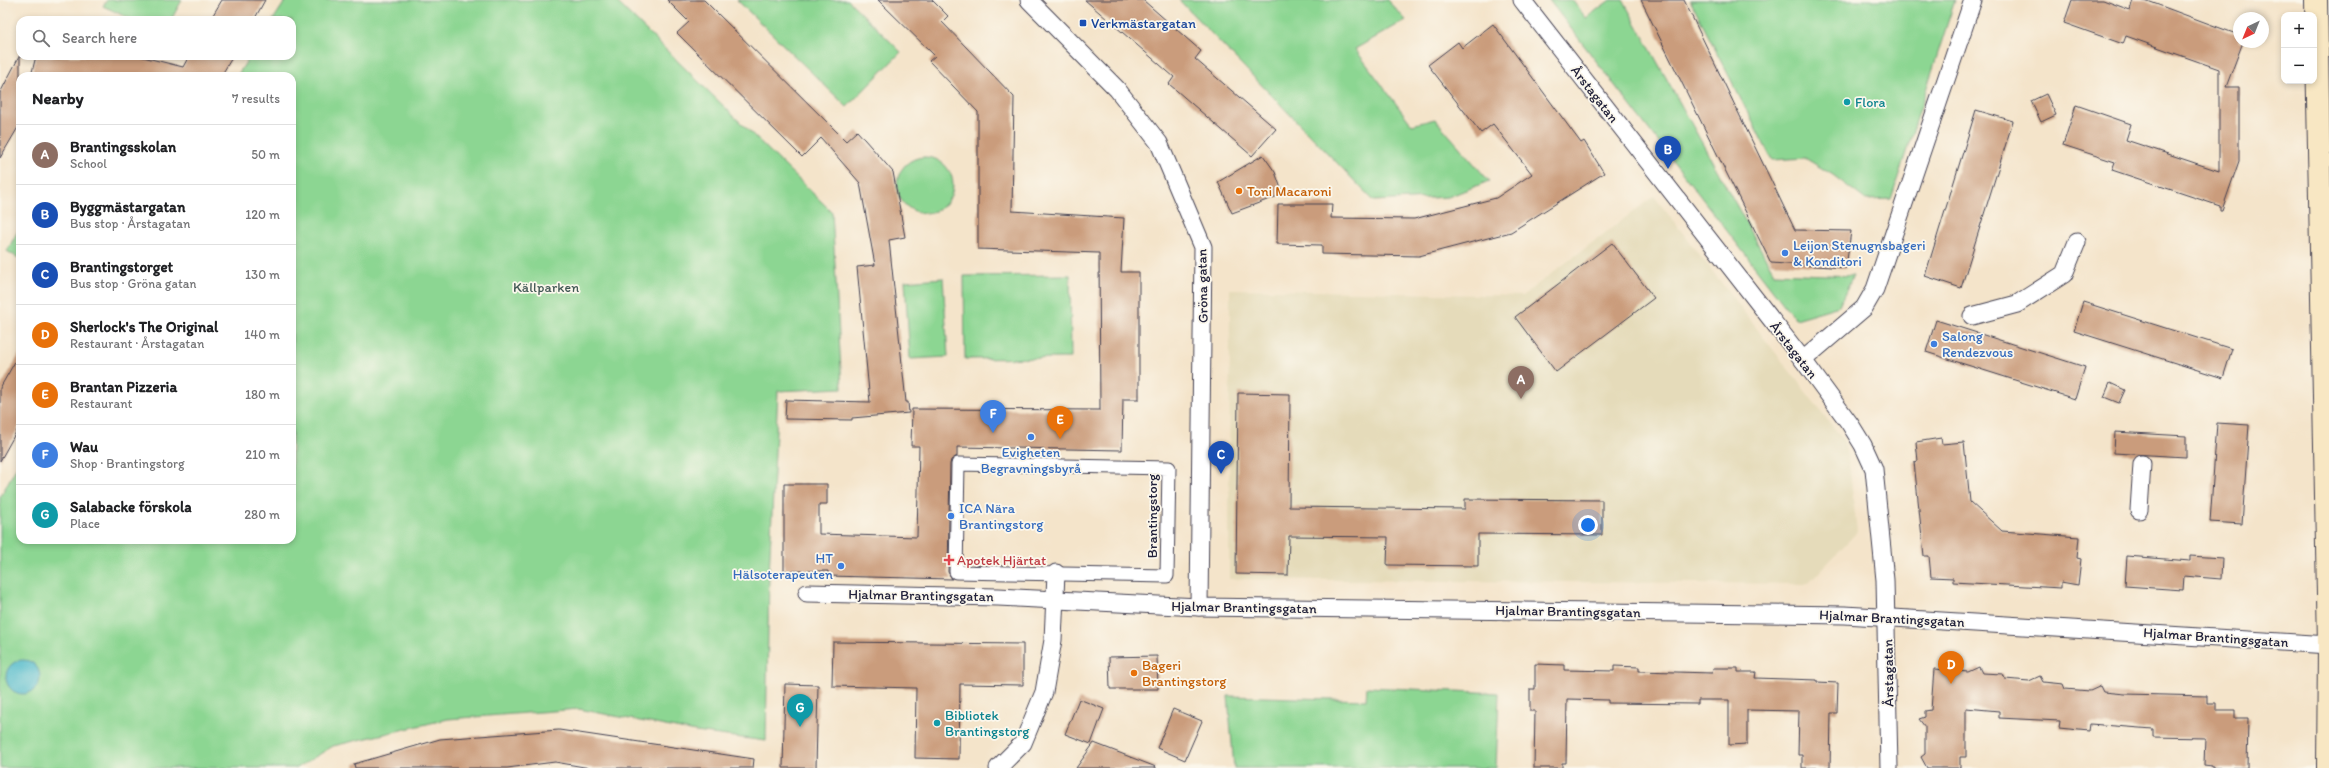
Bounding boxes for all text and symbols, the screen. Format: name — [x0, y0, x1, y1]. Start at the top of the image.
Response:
north arrow — [2233, 12, 2269, 48]
map controls — [2281, 12, 2317, 84]
button: + — [2281, 12, 2317, 48]
place label: Verkmästargatan — [1091, 15, 1196, 32]
search box — [16, 16, 296, 60]
marker: Verkmästargatan — [1078, 18, 1088, 28]
icon: search — [30, 27, 52, 49]
text: Search here — [62, 29, 137, 47]
button: − — [2281, 48, 2317, 84]
street label: Årstagatan — [1567, 62, 1622, 126]
text: Nearby — [32, 88, 84, 108]
text: 7 results — [232, 91, 280, 106]
place label: Flora — [1855, 94, 1886, 111]
marker: Flora — [1842, 97, 1852, 107]
pin: B — [1655, 136, 1681, 169]
text: Brantingsskolan — [70, 138, 176, 156]
text: A — [41, 147, 49, 162]
text: 50 m — [251, 147, 280, 162]
text: School — [70, 156, 107, 171]
place label: Toni Macaroni — [1247, 183, 1332, 200]
marker: Toni Macaroni — [1234, 186, 1244, 196]
text: Byggmästargatan — [70, 198, 185, 216]
text: B — [41, 207, 49, 222]
text: 120 m — [245, 207, 280, 222]
text: Bus stop · Årstagatan — [70, 216, 190, 231]
place label: Leijon Stenugnsbageri & Konditori — [1793, 237, 1926, 270]
street label: Gröna gatan — [1193, 248, 1212, 323]
marker: Leijon Stenugnsbageri & Konditori — [1780, 248, 1790, 258]
text: Brantingstorget — [70, 258, 173, 276]
text: C — [41, 267, 49, 282]
text: 130 m — [245, 267, 280, 282]
text: Bus stop · Gröna gatan — [70, 276, 196, 291]
park label: Källparken — [513, 279, 579, 296]
text: Sherlock's The Original — [70, 318, 218, 336]
street label: Årstagatan — [1766, 318, 1821, 382]
text: D — [41, 327, 49, 342]
text: 140 m — [244, 327, 280, 342]
place label: Salong Rendezvous — [1942, 328, 2013, 361]
text: Restaurant · Årstagatan — [70, 336, 204, 351]
marker: Salong Rendezvous — [1929, 339, 1939, 349]
pin: A — [1508, 366, 1534, 399]
text: Brantan Pizzeria — [70, 378, 177, 396]
text: E — [41, 387, 49, 402]
text: 180 m — [245, 387, 280, 402]
text: Restaurant — [70, 396, 132, 411]
pin: F — [980, 400, 1006, 433]
pin: E — [1047, 406, 1073, 439]
marker: Evigheten Begravningsbyrå — [1026, 432, 1036, 442]
text: Wau — [70, 438, 98, 456]
pin: C — [1208, 441, 1234, 474]
place label: Evigheten Begravningsbyrå — [981, 444, 1082, 477]
text: F — [42, 447, 48, 462]
text: 210 m — [245, 447, 280, 462]
text: Shop · Brantingstorg — [70, 456, 185, 471]
street label: Brantingstorg — [1144, 473, 1161, 558]
text: Salabacke förskola — [70, 498, 192, 516]
place label: ICA Nära Brantingstorg — [959, 500, 1044, 533]
text: G — [41, 507, 49, 522]
text: 280 m — [244, 507, 280, 522]
marker: ICA Nära Brantingstorg — [946, 511, 956, 521]
your location — [1578, 515, 1598, 535]
text: Place — [70, 516, 100, 531]
place label: HT Hälsoterapeuten — [733, 550, 833, 583]
place label: Apotek Hjärtat — [957, 552, 1046, 569]
marker: Apotek Hjärtat — [944, 555, 954, 565]
marker: HT Hälsoterapeuten — [836, 561, 846, 571]
street label: Hjalmar Brantingsgatan — [848, 586, 994, 605]
street label: Hjalmar Brantingsgatan — [1171, 598, 1317, 617]
street label: Hjalmar Brantingsgatan — [1495, 602, 1641, 621]
street label: Hjalmar Brantingsgatan — [1819, 606, 1965, 631]
street label: Hjalmar Brantingsgatan — [2143, 624, 2289, 651]
street label: Årstagatan — [1879, 639, 1898, 707]
pin: D — [1938, 651, 1964, 684]
place label: Bageri Brantingstorg — [1142, 657, 1227, 690]
marker: Bageri Brantingstorg — [1129, 668, 1139, 678]
pin: G — [787, 694, 813, 727]
place label: Bibliotek Brantingstorg — [945, 707, 1030, 740]
marker: Bibliotek Brantingstorg — [932, 718, 942, 728]

